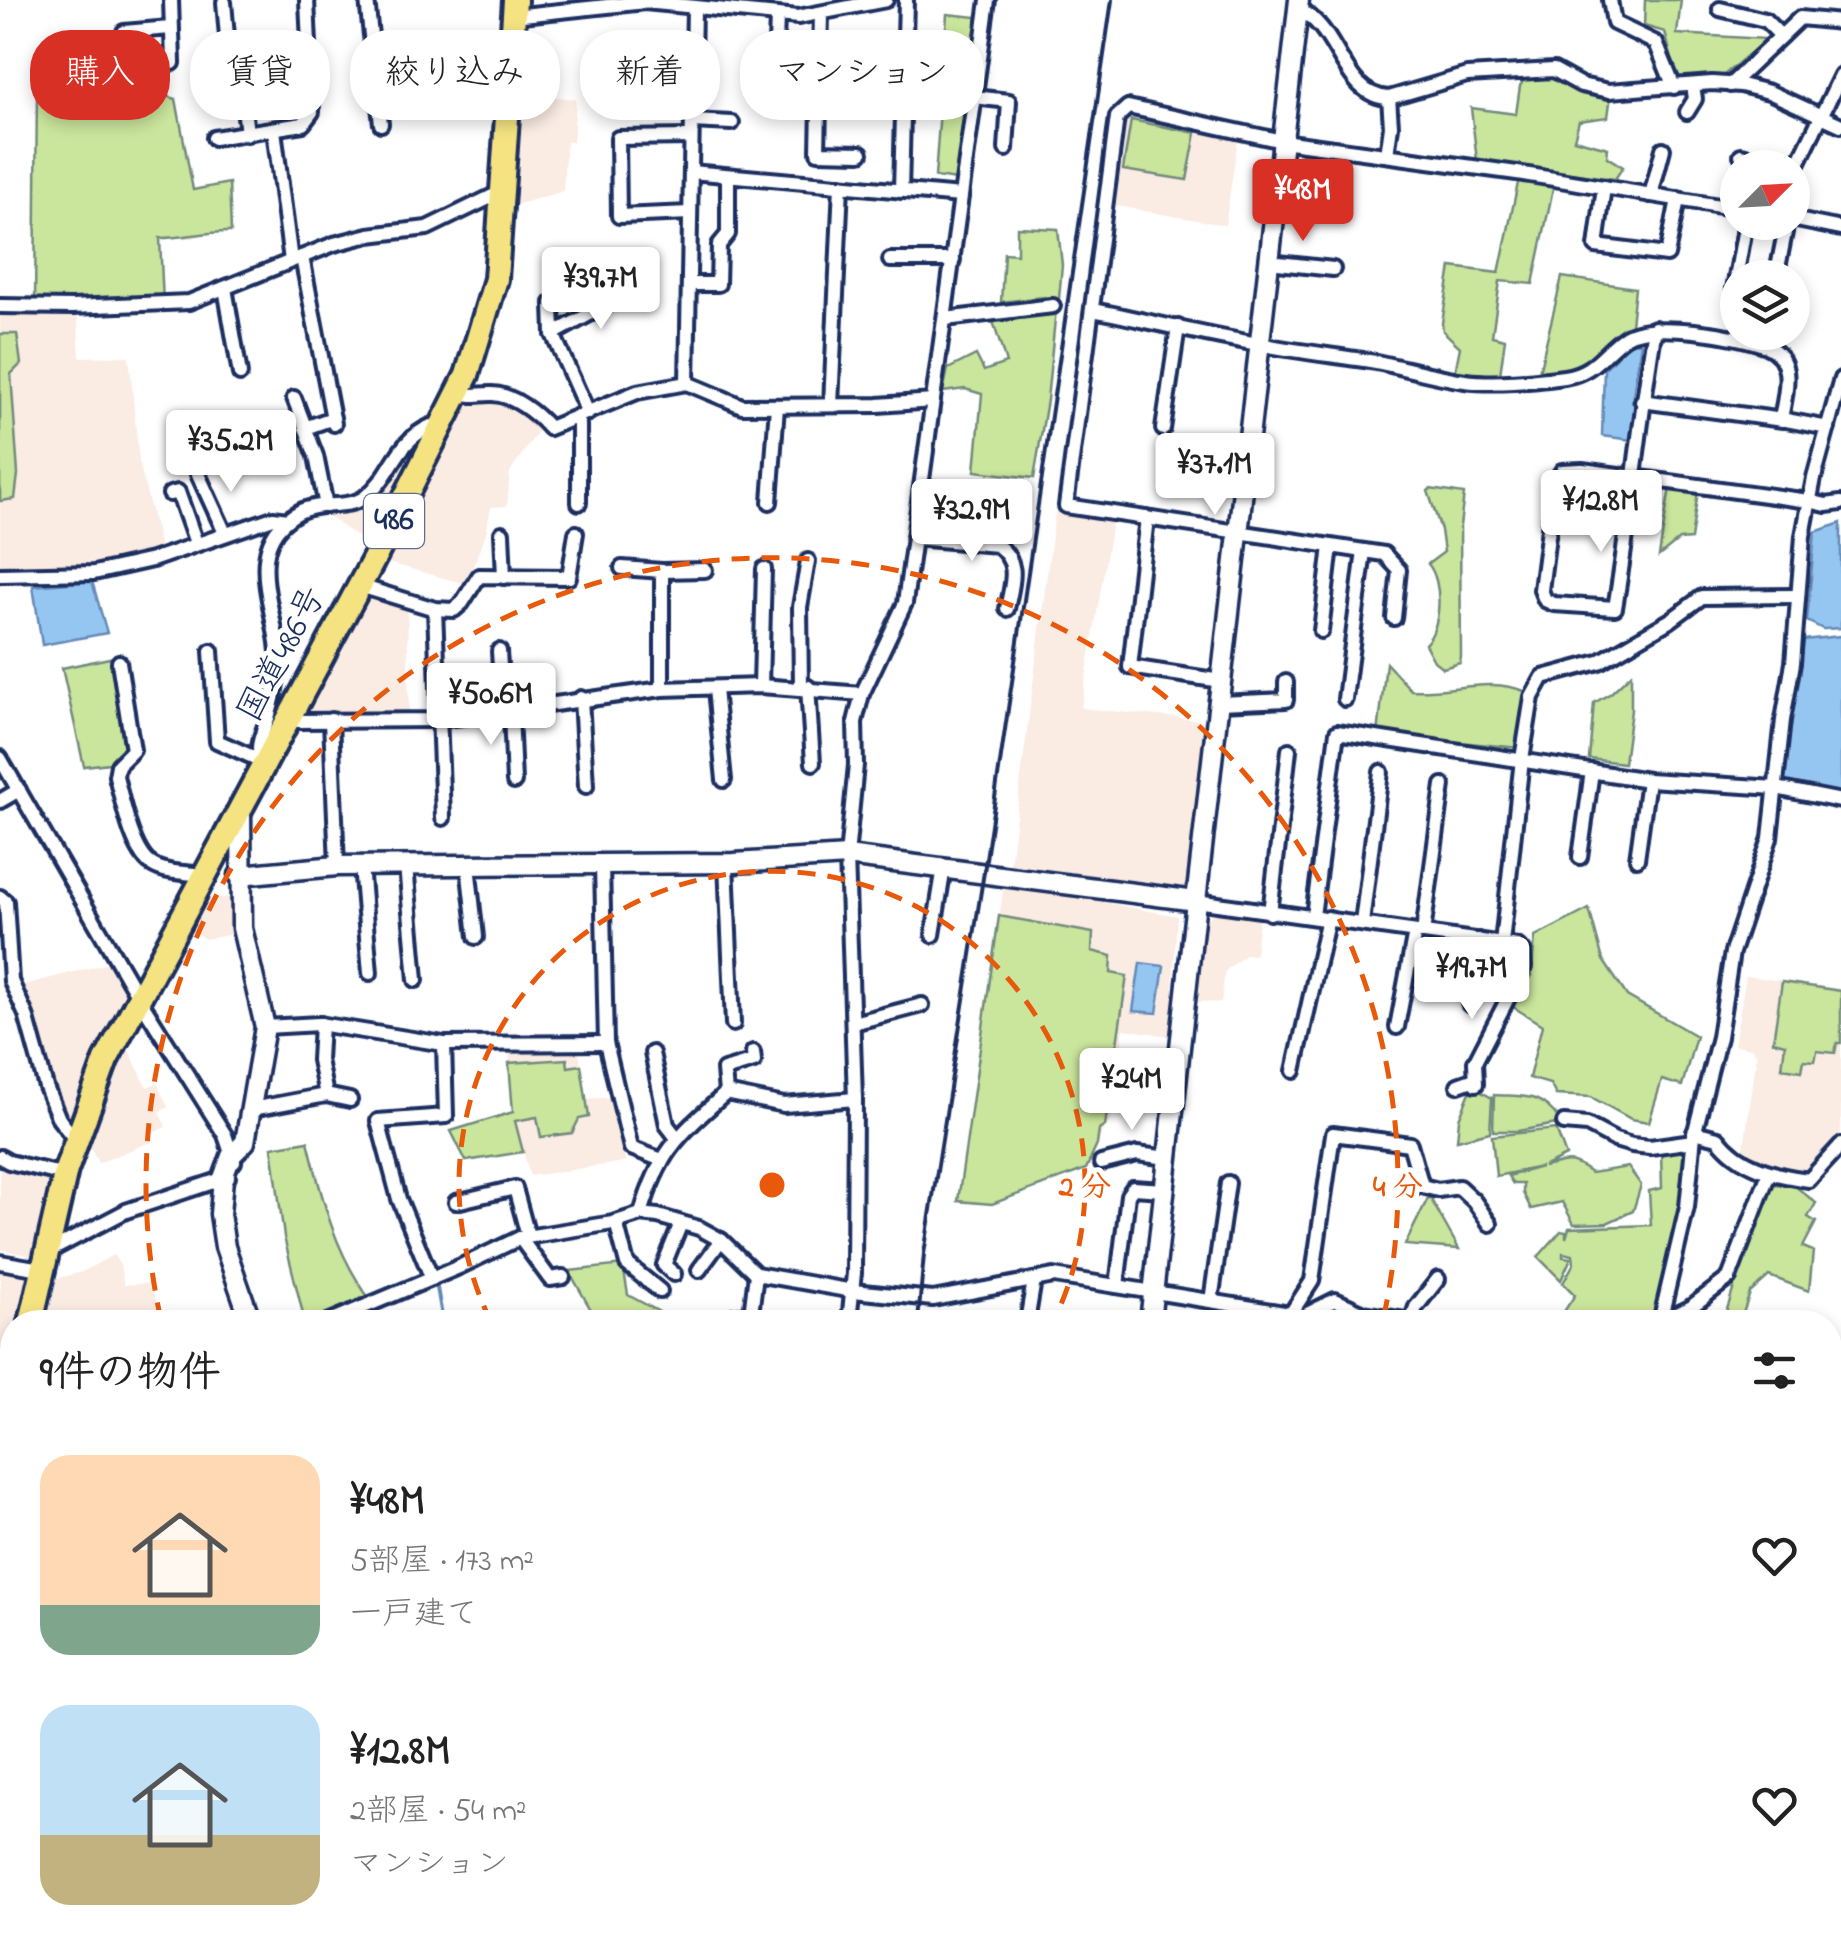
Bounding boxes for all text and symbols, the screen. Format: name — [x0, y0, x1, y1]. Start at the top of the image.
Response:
chip: 購入 — [30, 30, 170, 120]
chip: 賃貸 — [190, 30, 330, 120]
chip: 絞り込み — [350, 30, 560, 120]
chip: 新着 — [580, 30, 720, 120]
chip: マンション — [740, 30, 984, 120]
north arrow — [1720, 150, 1810, 240]
map controls — [1720, 150, 1810, 350]
pin: ¥48M — [1244, 159, 1362, 244]
text: ¥48M — [1274, 168, 1332, 215]
pin: ¥39.7M — [520, 247, 682, 332]
text: ¥39.7M — [564, 256, 638, 303]
button: layers — [1720, 260, 1810, 350]
pin: ¥35.2M — [150, 410, 312, 495]
text: ¥35.2M — [188, 419, 274, 466]
pin: ¥37.1M — [1134, 433, 1296, 518]
text: ¥37.1M — [1177, 442, 1253, 489]
pin: ¥12.8M — [1520, 470, 1682, 555]
pin: ¥32.9M — [891, 479, 1053, 564]
text: ¥12.8M — [1563, 479, 1639, 526]
text: ¥32.9M — [933, 488, 1011, 535]
road number: 486 — [364, 494, 424, 548]
street label: 国道486号 — [226, 578, 340, 732]
pin: ¥50.6M — [410, 663, 572, 748]
text: ¥50.6M — [449, 672, 533, 719]
pin: ¥19.7M — [1391, 937, 1553, 1022]
text: ¥19.7M — [1436, 946, 1508, 993]
pin: ¥24M — [1073, 1048, 1191, 1133]
text: ¥24M — [1102, 1057, 1163, 1104]
centre of rings — [754, 1167, 790, 1203]
text: 2 分 — [1058, 1167, 1111, 1211]
text: 4 分 — [1373, 1167, 1423, 1211]
icon: filters — [1747, 1343, 1802, 1398]
text: 9件の物件 — [40, 1344, 221, 1405]
text: ¥48M — [350, 1472, 425, 1533]
icon: home — [120, 1495, 240, 1615]
icon: heart — [1747, 1528, 1802, 1583]
text: 5部屋 · 173 m² — [350, 1539, 534, 1586]
text: 一戸建て — [350, 1592, 478, 1639]
text: ¥12.8M — [350, 1722, 450, 1783]
icon: home — [120, 1745, 240, 1865]
icon: heart — [1747, 1778, 1802, 1833]
text: 2部屋 · 54 m² — [350, 1789, 527, 1836]
text: マンション — [350, 1842, 509, 1889]

